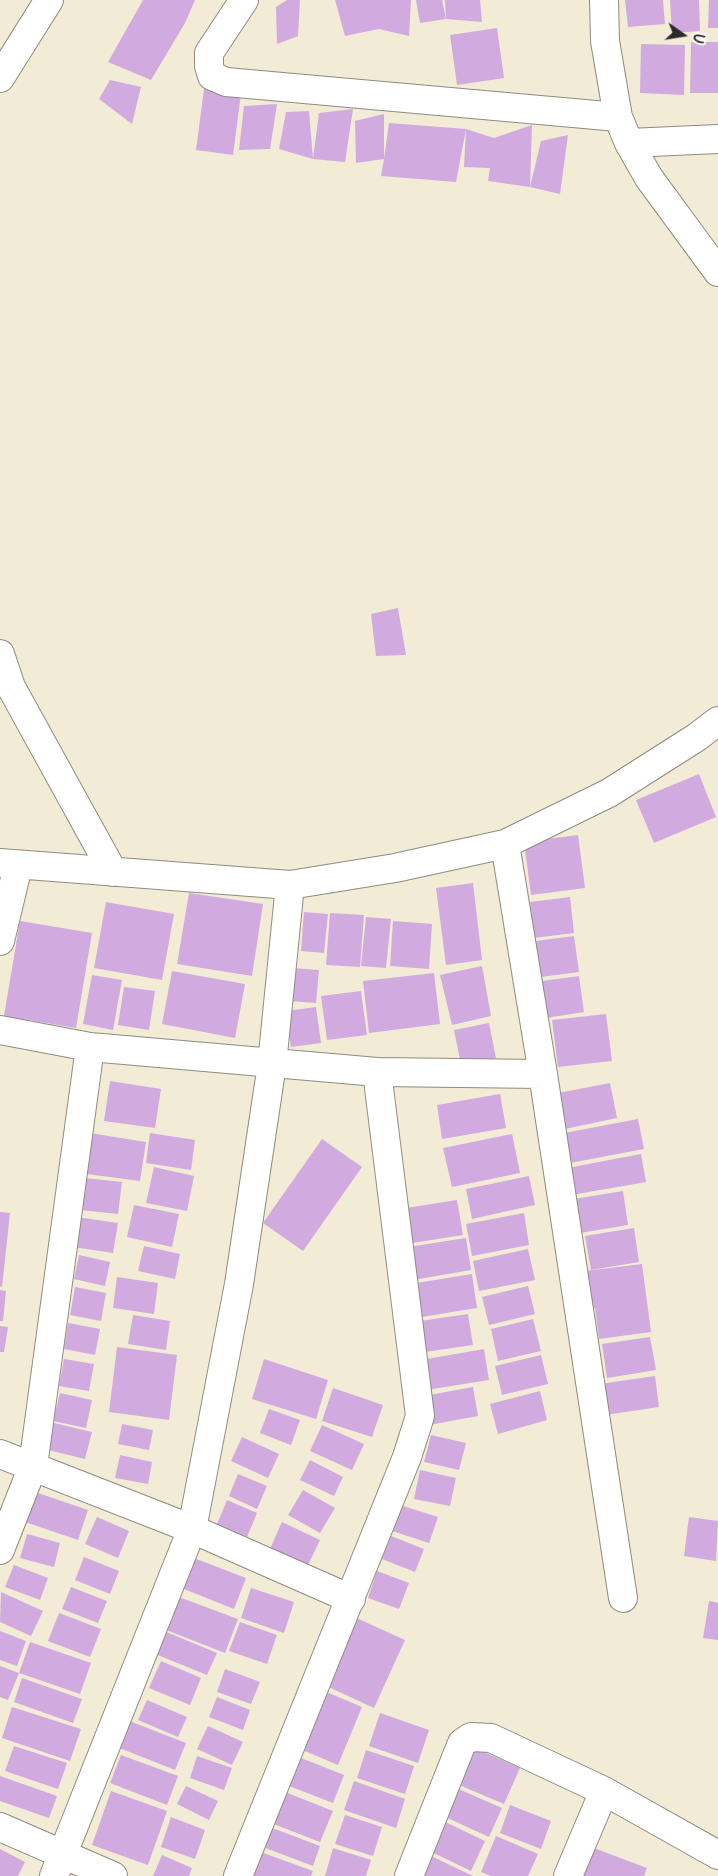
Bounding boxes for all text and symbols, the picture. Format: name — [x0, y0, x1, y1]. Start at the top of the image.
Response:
north arrow — [658, 10, 708, 60]
text: U — [689, 32, 707, 45]

